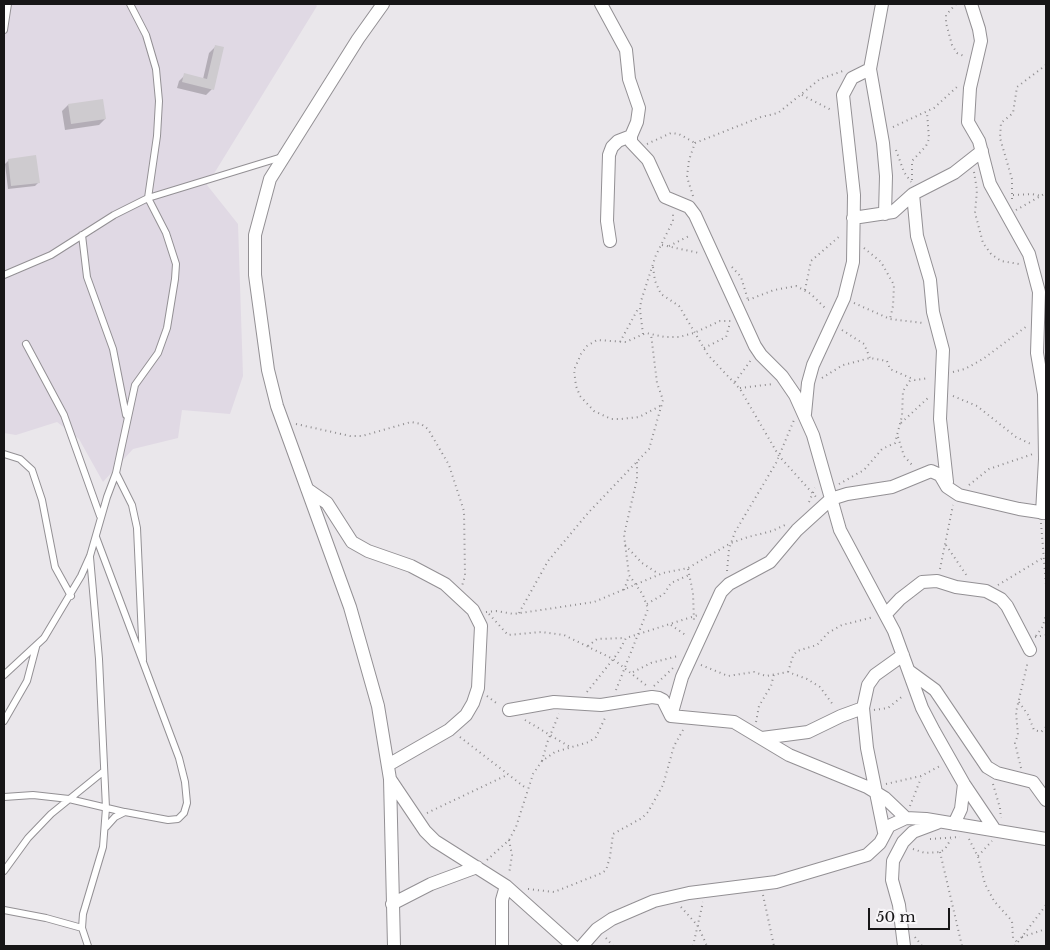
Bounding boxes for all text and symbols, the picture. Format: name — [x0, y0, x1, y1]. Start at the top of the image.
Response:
scale bar — [870, 898, 952, 930]
text: 50 m — [876, 907, 916, 926]

